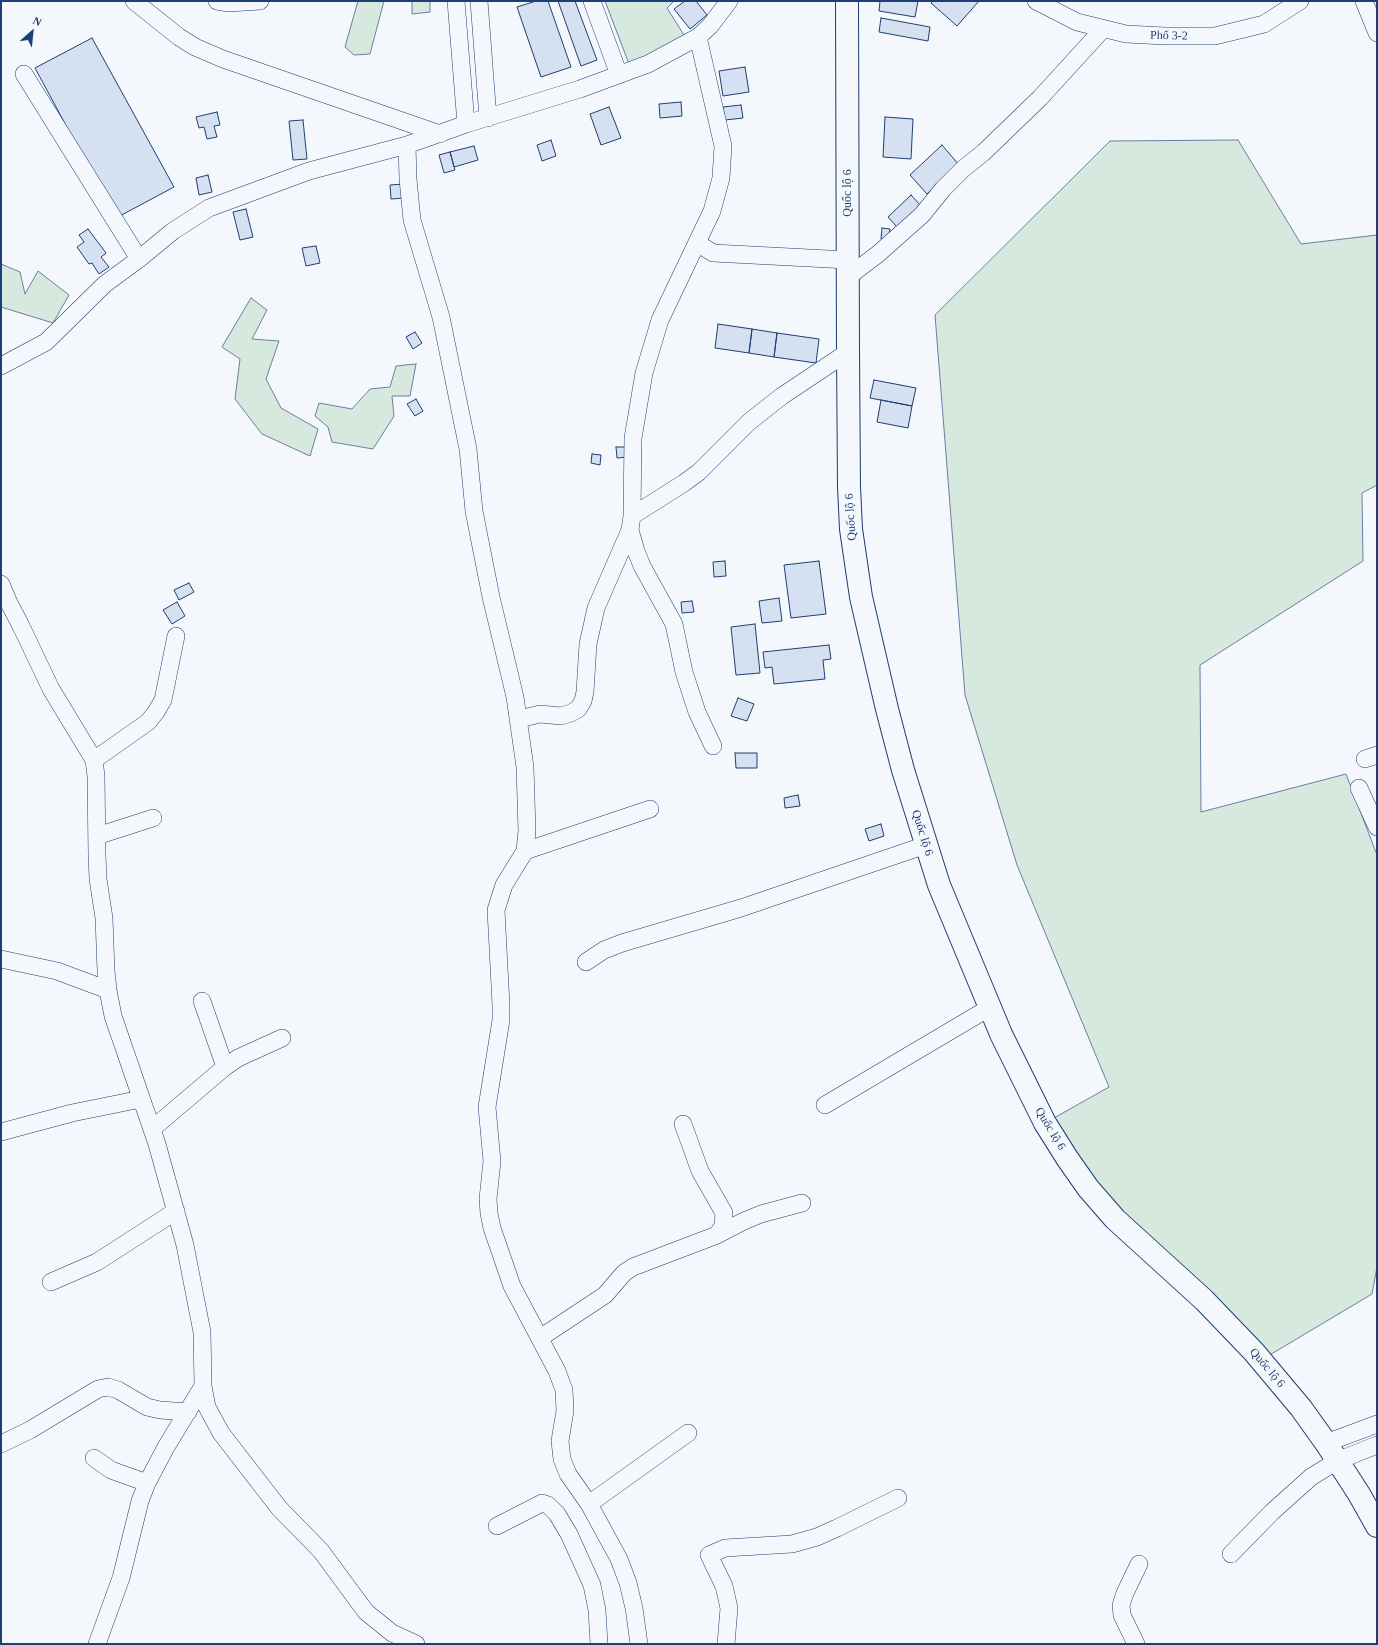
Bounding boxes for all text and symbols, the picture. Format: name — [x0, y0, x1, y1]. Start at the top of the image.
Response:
north arrow — [12, 12, 52, 52]
text: N — [31, 14, 44, 28]
street label: Phố 3-2 — [1150, 28, 1188, 44]
street label: Quốc lộ 6 — [841, 169, 855, 217]
street label: Quốc lộ 6 — [842, 493, 860, 541]
street label: Quốc lộ 6 — [908, 808, 936, 858]
street label: Quốc lộ 6 — [1032, 1105, 1068, 1153]
street label: Quốc lộ 6 — [1246, 1345, 1288, 1391]

